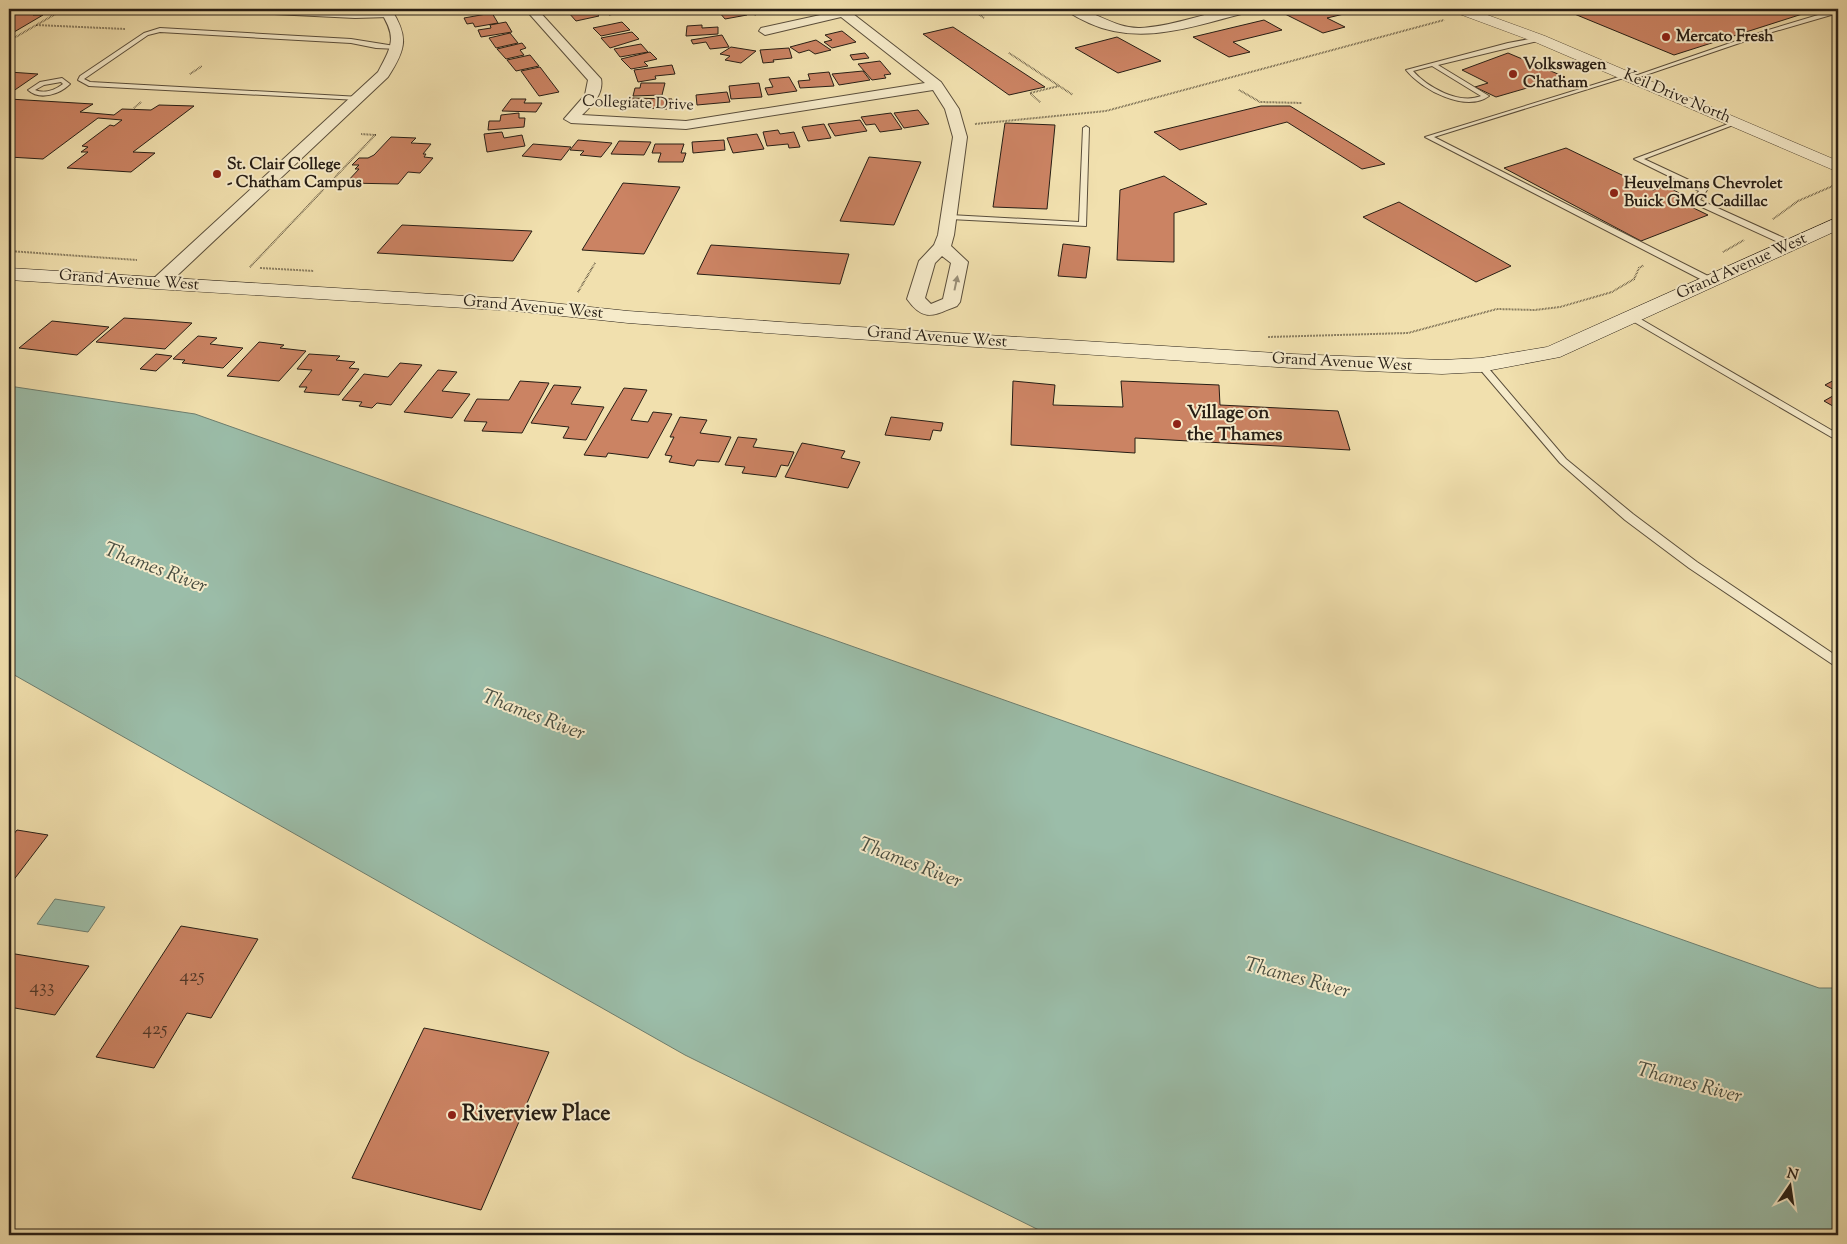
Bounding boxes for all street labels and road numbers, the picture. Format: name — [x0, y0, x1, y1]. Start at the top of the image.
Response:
street label: Keil Drive North — [1620, 64, 1735, 130]
street label: Collegiate Drive — [582, 91, 694, 117]
street label: Grand Avenue West — [1673, 228, 1811, 306]
street label: Grand Avenue West — [58, 265, 200, 297]
street label: Grand Avenue West — [462, 290, 605, 326]
street label: Grand Avenue West — [866, 322, 1008, 354]
street label: Grand Avenue West — [1271, 348, 1413, 378]

